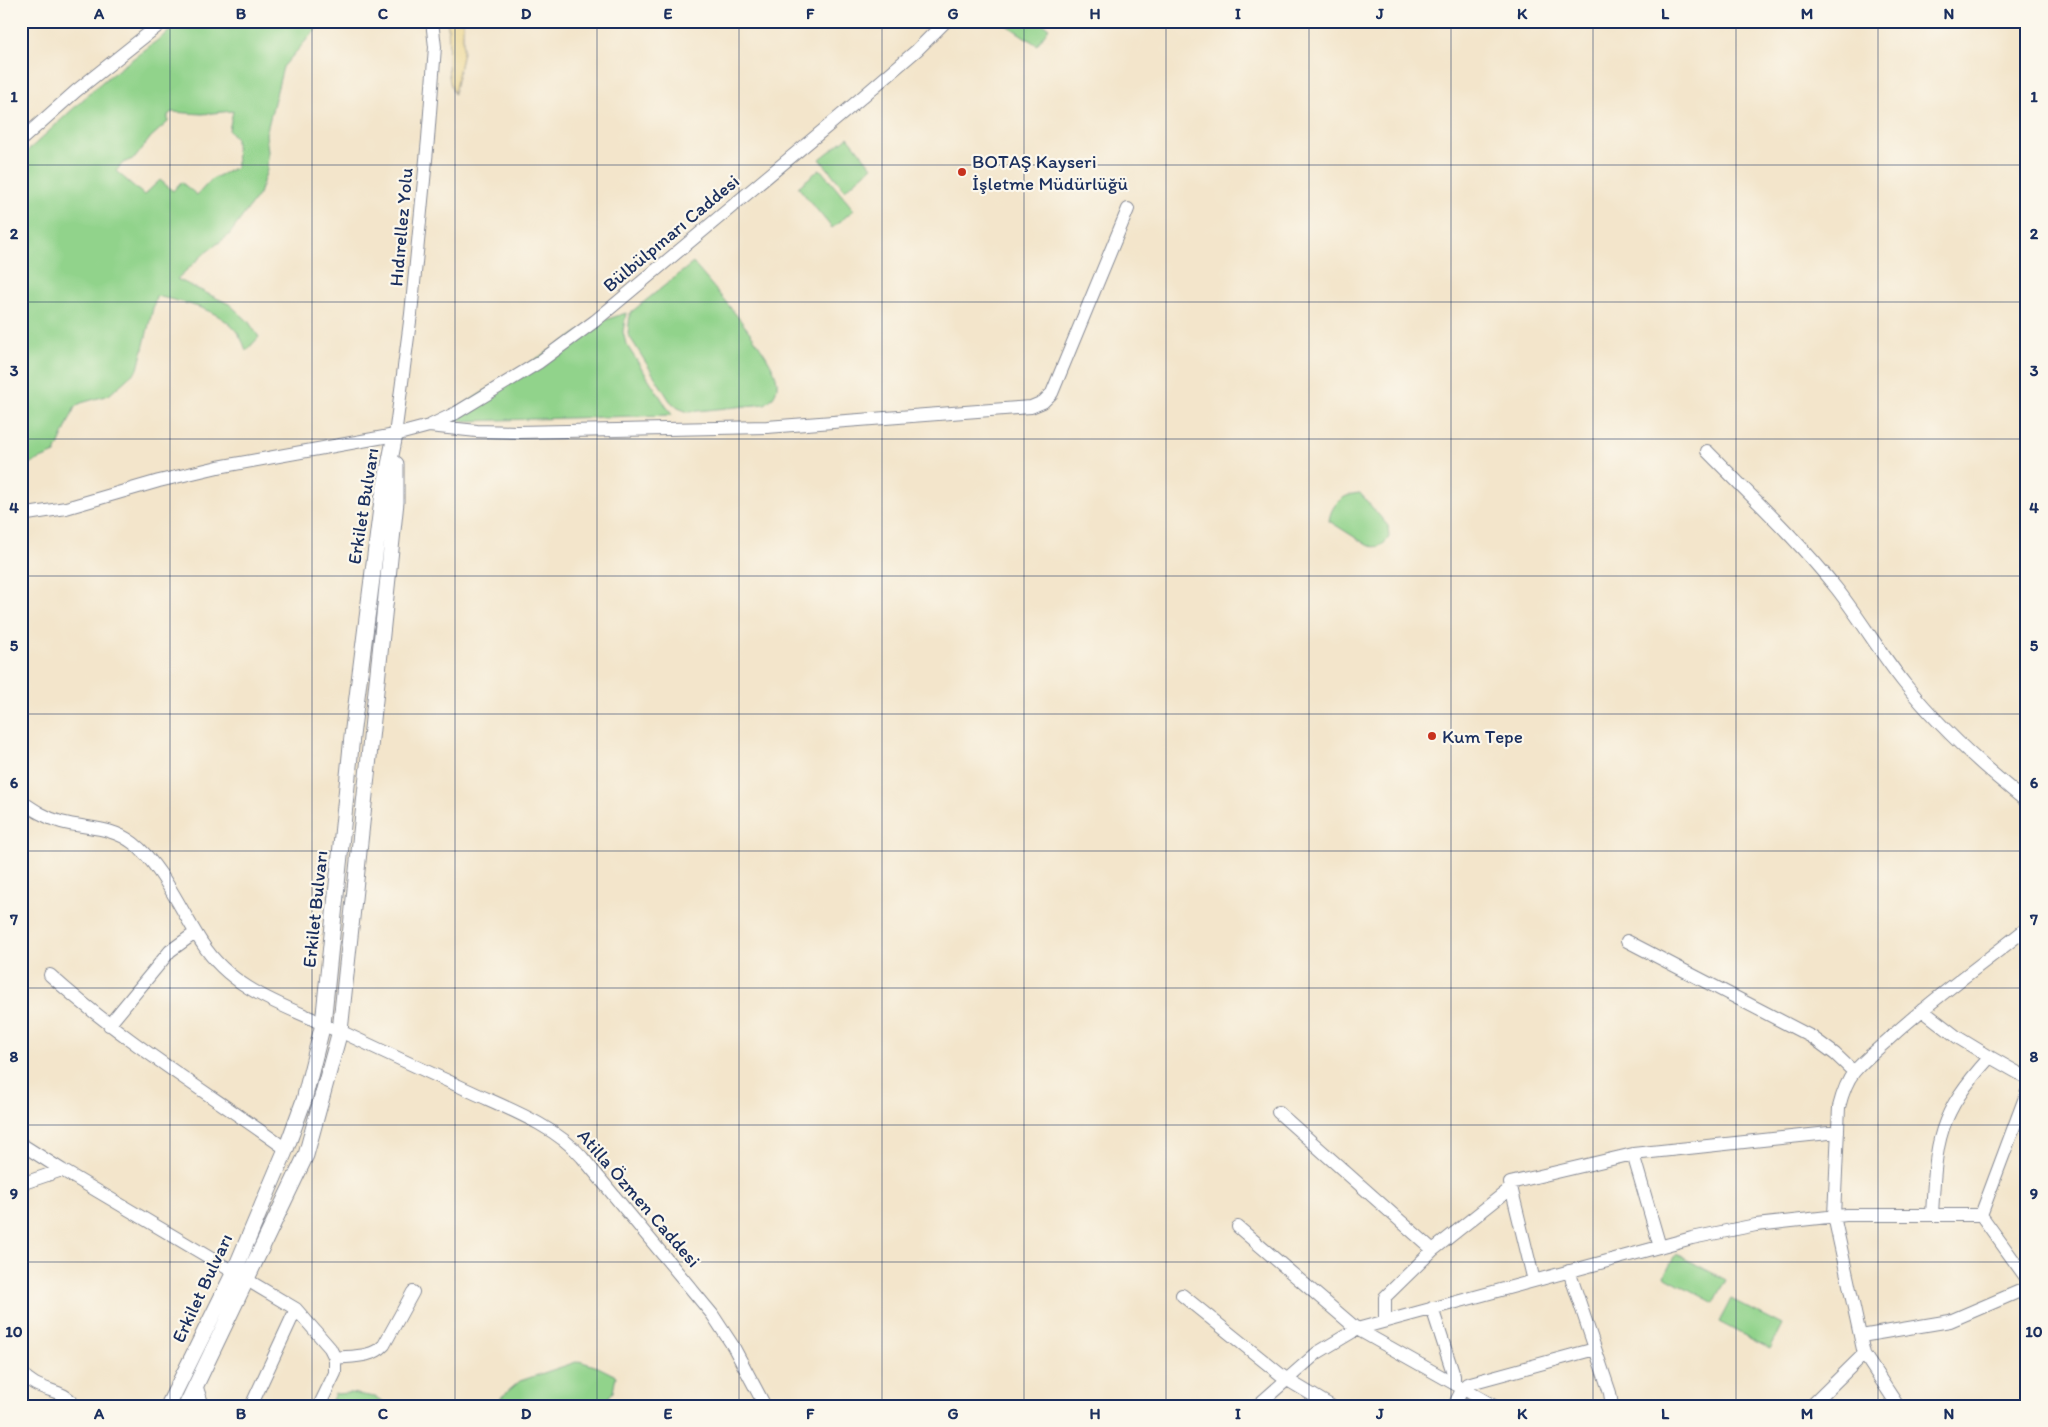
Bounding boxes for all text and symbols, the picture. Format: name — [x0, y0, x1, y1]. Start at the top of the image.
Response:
text: A — [93, 4, 105, 23]
text: B — [236, 4, 247, 23]
text: C — [378, 4, 389, 23]
text: D — [521, 4, 532, 23]
text: E — [664, 4, 673, 23]
text: F — [806, 4, 815, 23]
text: G — [947, 4, 959, 23]
text: H — [1089, 4, 1101, 23]
text: I — [1235, 4, 1241, 23]
text: J — [1375, 4, 1384, 23]
text: K — [1517, 4, 1528, 23]
text: L — [1661, 4, 1670, 23]
text: M — [1801, 4, 1813, 23]
text: N — [1944, 4, 1954, 23]
text: 1 — [10, 87, 18, 106]
text: 1 — [2030, 87, 2038, 106]
place label: BOTAŞ Kayseri İşletme Müdürlüğü — [972, 150, 1129, 195]
street label: Hıdırellez Yolu — [384, 166, 418, 287]
marker: BOTAŞ Kayseri İşletme Müdürlüğü — [956, 166, 968, 178]
street label: Bülbülpınarı Caddesi — [598, 169, 744, 297]
text: 2 — [10, 224, 19, 243]
text: 2 — [2030, 224, 2039, 243]
text: 3 — [10, 361, 19, 380]
text: 3 — [2030, 361, 2039, 380]
street label: Erkilet Bulvarı — [342, 446, 384, 566]
text: 4 — [9, 498, 19, 517]
text: 4 — [2029, 498, 2039, 517]
text: 5 — [10, 636, 19, 655]
text: 5 — [2030, 636, 2039, 655]
place label: Kum Tepe — [1442, 725, 1523, 748]
marker: Kum Tepe — [1426, 730, 1438, 742]
text: 6 — [10, 773, 19, 792]
text: 6 — [2030, 773, 2039, 792]
street label: Erkilet Bulvarı — [297, 849, 333, 969]
text: 7 — [9, 910, 18, 929]
text: 7 — [2029, 910, 2038, 929]
text: 8 — [10, 1047, 19, 1066]
text: 8 — [2030, 1047, 2039, 1066]
street label: Atilla Özmen Caddesi — [573, 1124, 705, 1272]
text: 9 — [10, 1184, 18, 1203]
text: 9 — [2030, 1184, 2038, 1203]
street label: Erkilet Bulvarı — [167, 1230, 237, 1346]
text: 10 — [5, 1322, 23, 1341]
text: 10 — [2025, 1322, 2043, 1341]
text: A — [93, 1404, 105, 1423]
text: B — [236, 1404, 247, 1423]
text: C — [378, 1404, 389, 1423]
text: D — [521, 1404, 532, 1423]
text: E — [664, 1404, 673, 1423]
text: F — [806, 1404, 815, 1423]
text: G — [947, 1404, 959, 1423]
text: H — [1089, 1404, 1101, 1423]
text: I — [1235, 1404, 1241, 1423]
text: J — [1375, 1404, 1384, 1423]
text: K — [1517, 1404, 1528, 1423]
text: L — [1661, 1404, 1670, 1423]
text: M — [1801, 1404, 1813, 1423]
text: N — [1944, 1404, 1954, 1423]

